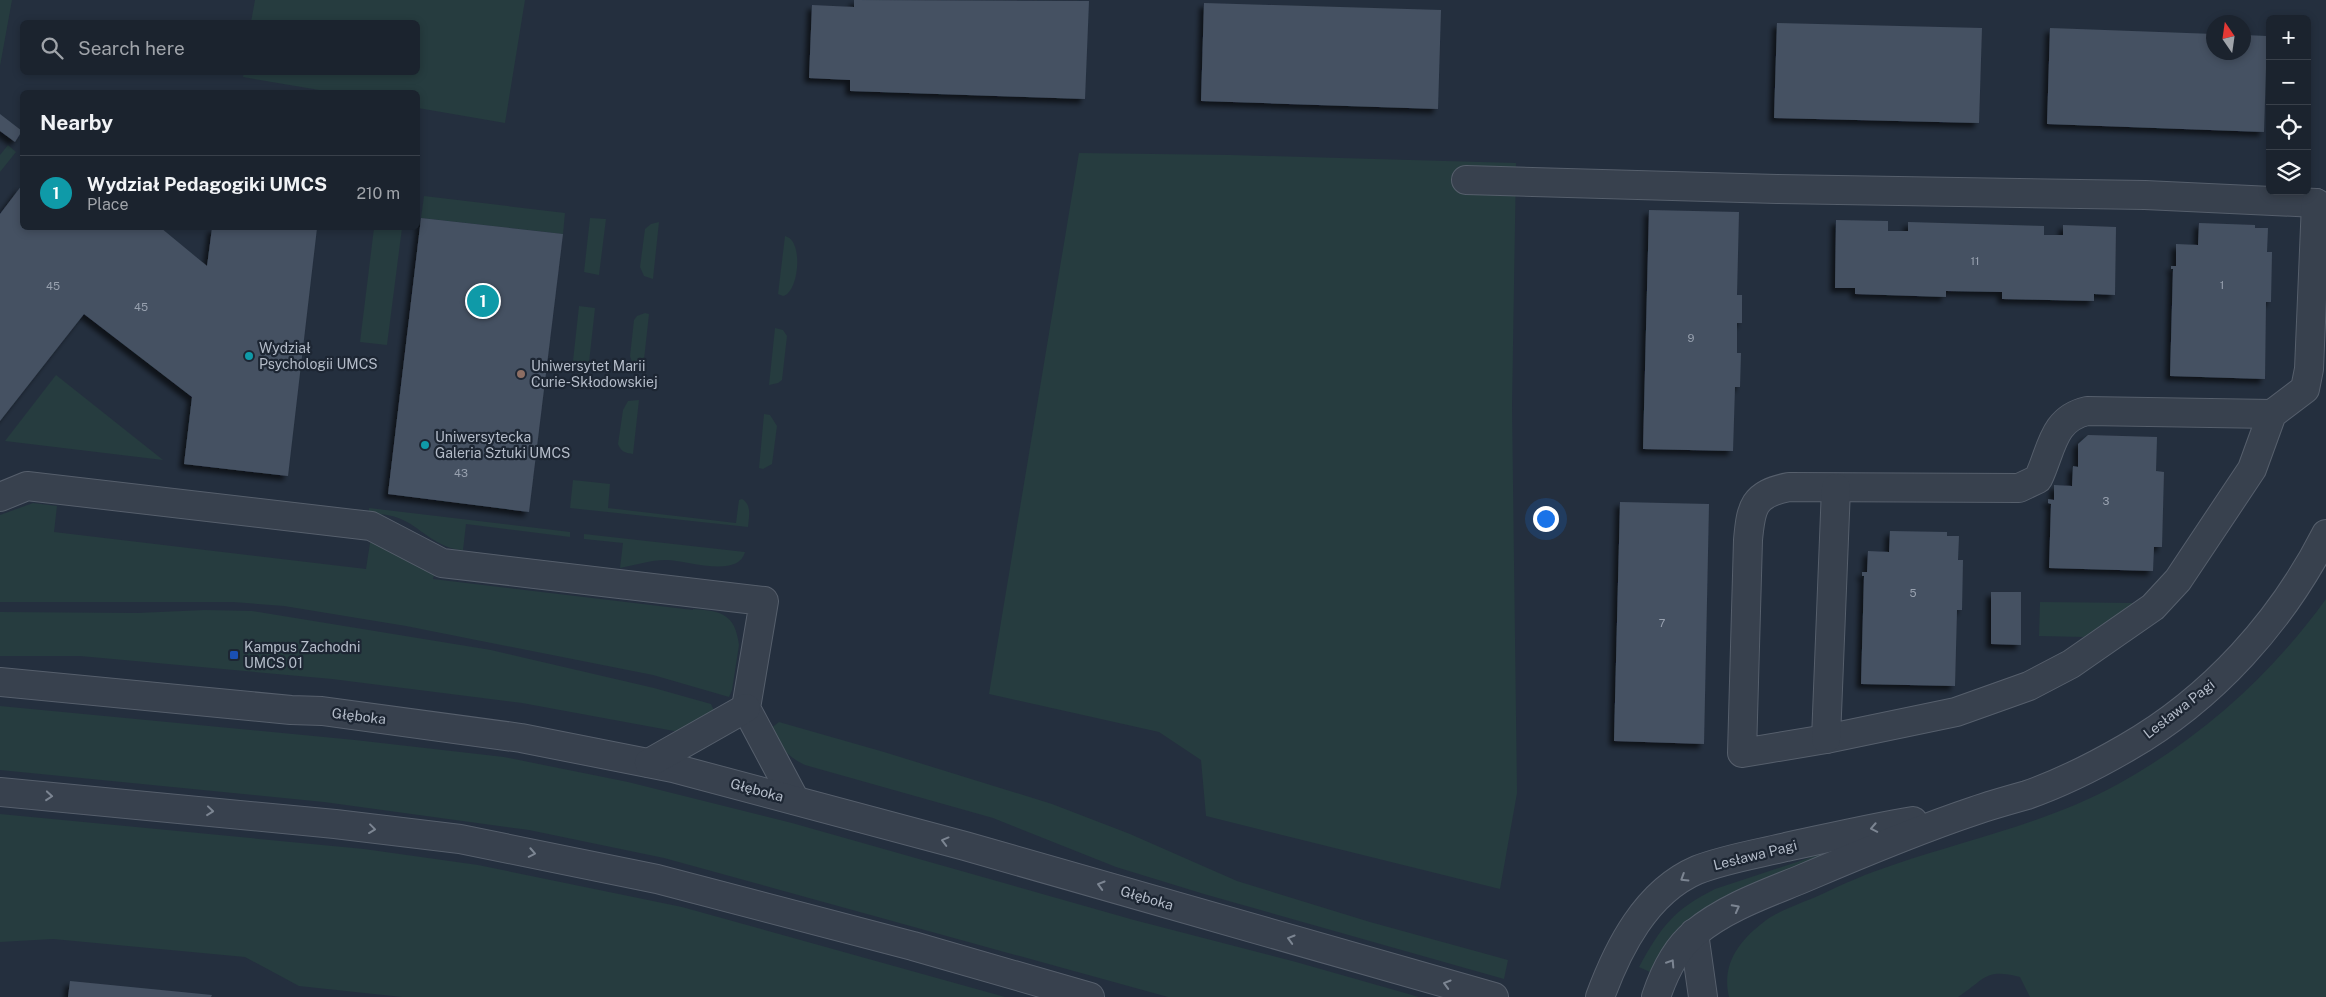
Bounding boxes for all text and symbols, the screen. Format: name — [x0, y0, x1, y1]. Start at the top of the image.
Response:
north arrow — [2206, 15, 2251, 60]
map controls — [2266, 15, 2311, 195]
button: + — [2266, 15, 2311, 60]
search box — [20, 20, 420, 75]
icon: search — [38, 34, 66, 62]
text: Search here — [78, 37, 185, 59]
button: − — [2266, 60, 2311, 105]
button: locate — [2266, 105, 2311, 150]
text: Nearby — [40, 110, 113, 135]
button: layers — [2266, 150, 2311, 195]
text: Wydział Pedagogiki UMCS — [87, 173, 327, 195]
text: 1 — [53, 184, 59, 203]
text: 210 m — [356, 184, 400, 203]
text: Place — [87, 195, 129, 214]
house number: 11 — [1971, 255, 1979, 267]
house number: 1 — [2220, 279, 2224, 291]
house number: 45 — [46, 280, 60, 292]
pin: 1 — [467, 282, 499, 320]
house number: 45 — [134, 301, 148, 313]
house number: 9 — [1688, 332, 1695, 344]
place label: Wydział Psychologii UMCS — [259, 340, 378, 372]
marker: Wydział Psychologii UMCS — [243, 350, 255, 362]
place label: Uniwersytet Marii Curie-Skłodowskiej — [531, 358, 658, 390]
marker: Uniwersytet Marii Curie-Skłodowskiej — [515, 368, 527, 380]
place label: Uniwersytecka Galeria Sztuki UMCS — [435, 429, 571, 461]
marker: Uniwersytecka Galeria Sztuki UMCS — [419, 439, 431, 451]
house number: 43 — [454, 467, 468, 479]
house number: 3 — [2103, 495, 2110, 507]
your location — [1533, 506, 1559, 532]
house number: 5 — [1909, 587, 1917, 599]
house number: 7 — [1659, 617, 1666, 629]
place label: Kampus Zachodni UMCS 01 — [244, 639, 360, 671]
marker: Kampus Zachodni UMCS 01 — [228, 649, 240, 661]
street label: Lesława Pagi — [2140, 676, 2218, 742]
street label: Głęboka — [331, 705, 387, 727]
street label: Głęboka — [729, 775, 785, 805]
one-way arrow — [45, 790, 53, 801]
one-way arrow — [207, 806, 215, 817]
one-way arrow — [1869, 822, 1878, 832]
one-way arrow — [368, 823, 376, 834]
one-way arrow — [941, 836, 949, 846]
street label: Lesława Pagi — [1712, 837, 1798, 873]
one-way arrow — [528, 847, 537, 858]
one-way arrow — [1680, 872, 1689, 882]
one-way arrow — [1098, 880, 1106, 890]
street label: Głęboka — [1119, 883, 1175, 913]
one-way arrow — [1731, 904, 1740, 914]
one-way arrow — [1287, 934, 1295, 945]
one-way arrow — [1665, 959, 1674, 968]
one-way arrow — [1444, 979, 1452, 989]

